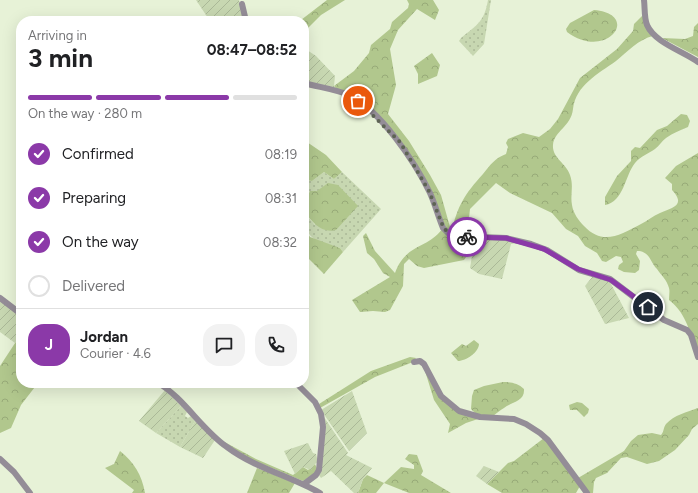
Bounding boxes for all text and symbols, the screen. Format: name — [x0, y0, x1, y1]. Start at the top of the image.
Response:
text: Arriving in — [28, 28, 87, 43]
text: 08:47–08:52 — [207, 41, 297, 59]
text: 3 min — [28, 42, 93, 74]
pin — [341, 84, 375, 118]
icon: bag — [347, 90, 369, 112]
text: On the way · 280 m — [28, 106, 142, 121]
icon: check — [28, 143, 50, 165]
text: Confirmed — [62, 145, 134, 163]
text: 08:19 — [265, 147, 297, 162]
icon: check — [28, 187, 50, 209]
text: Preparing — [62, 189, 126, 207]
text: 08:31 — [265, 191, 297, 206]
courier — [447, 217, 487, 257]
icon: bike — [456, 226, 478, 248]
icon: check — [28, 231, 50, 253]
text: On the way — [62, 233, 139, 251]
text: 08:32 — [263, 235, 297, 250]
text: Delivered — [62, 277, 125, 295]
pin — [631, 290, 665, 324]
icon: home — [637, 296, 659, 318]
button: chat — [203, 324, 245, 366]
button: phone — [255, 324, 297, 366]
text: Jordan — [80, 328, 128, 346]
text: J — [45, 336, 53, 354]
text: Courier · 4.6 — [80, 346, 151, 361]

